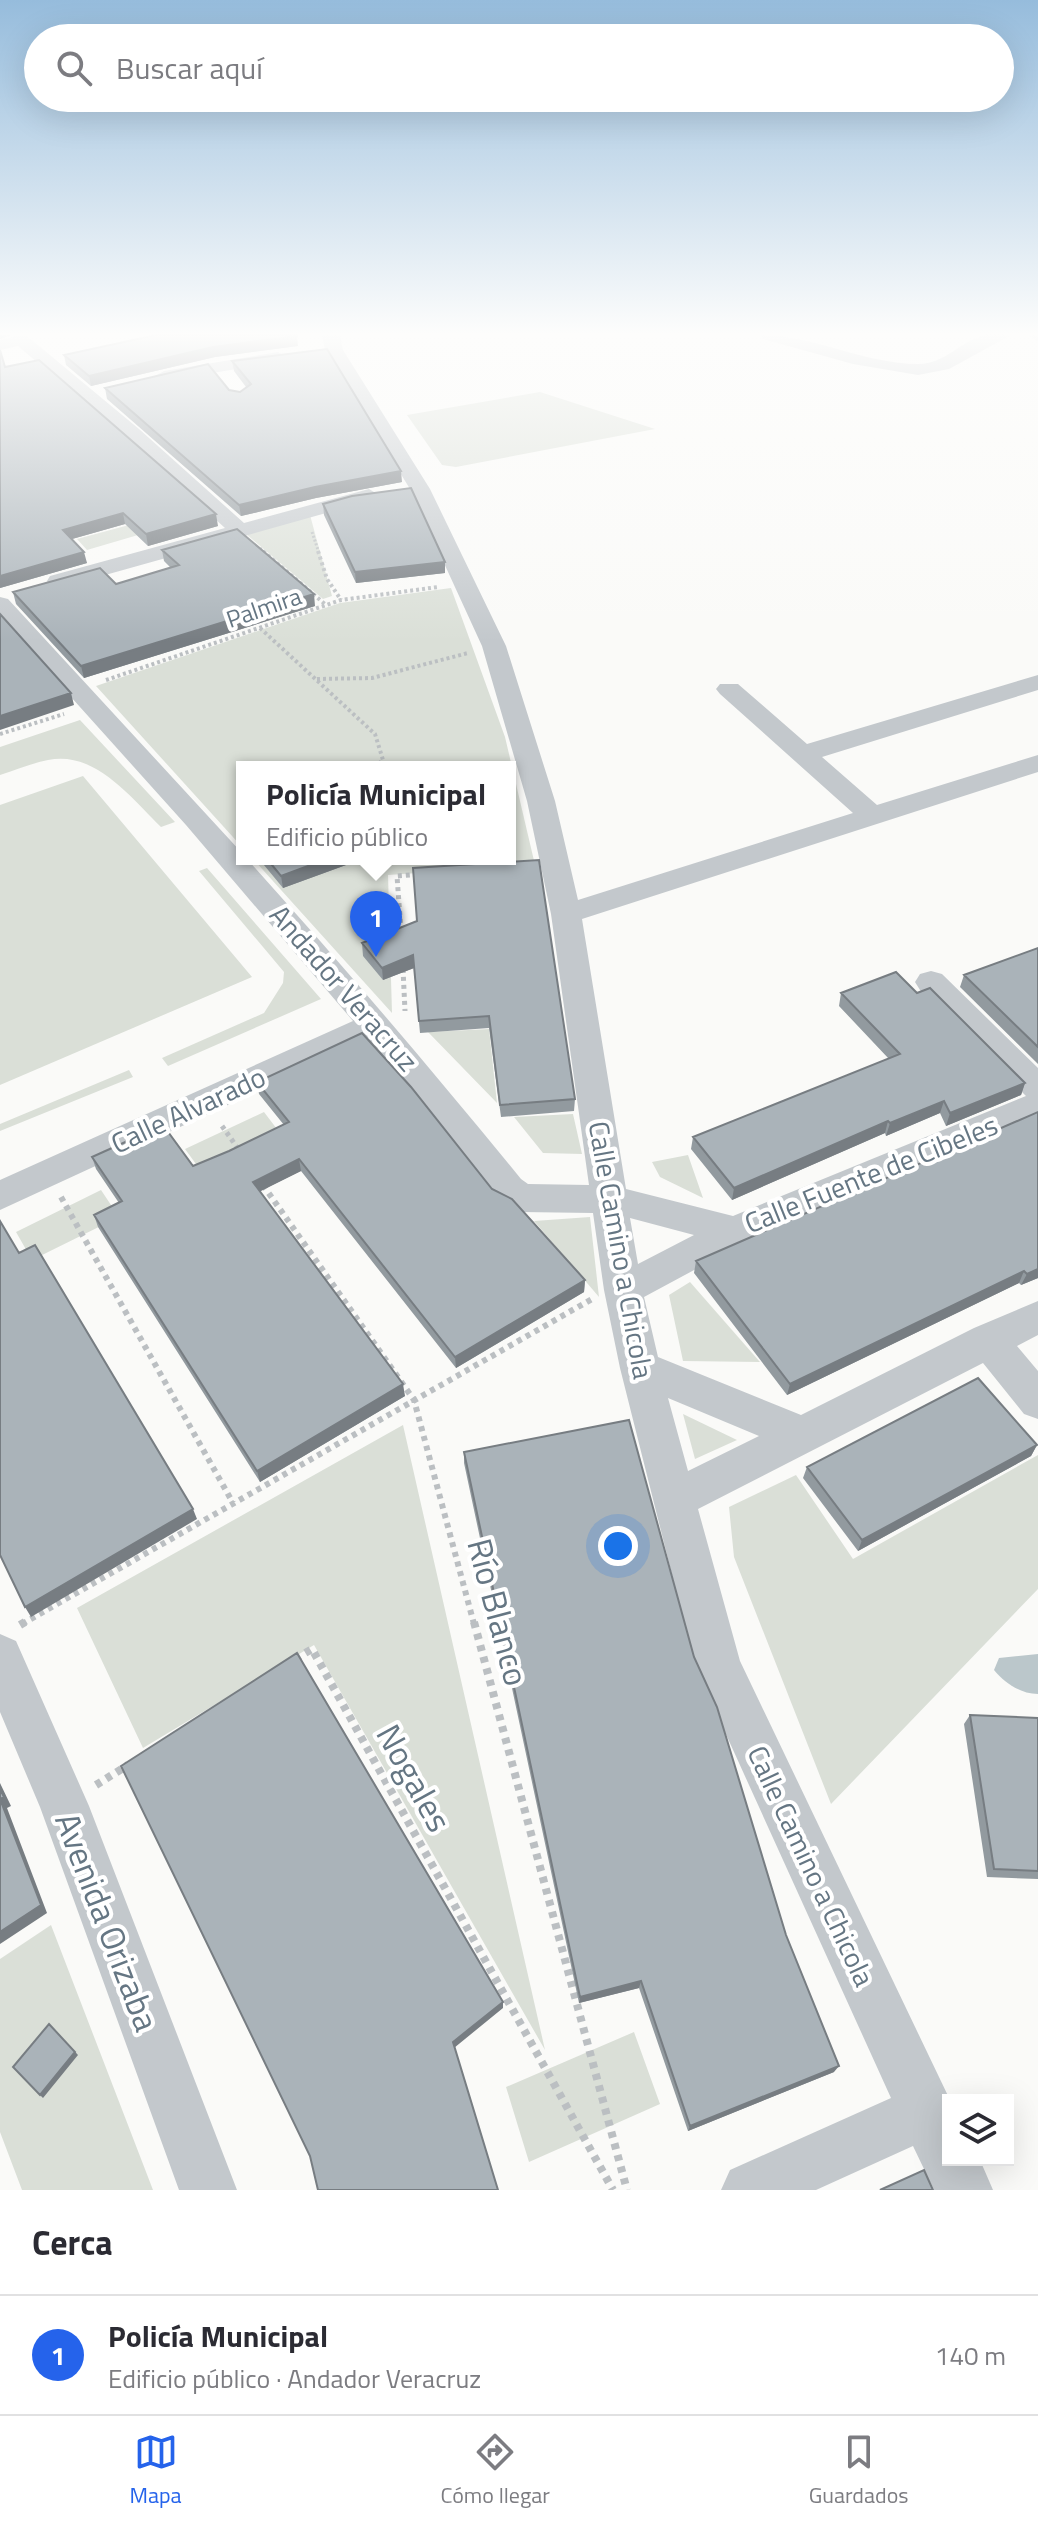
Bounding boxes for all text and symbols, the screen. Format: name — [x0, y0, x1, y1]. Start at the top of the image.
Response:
search box — [24, 24, 1014, 112]
text: Buscar aquí — [116, 45, 263, 91]
icon: search — [52, 46, 96, 90]
street label: Palmira — [221, 577, 306, 637]
popup — [236, 761, 516, 865]
text: Policía Municipal — [266, 771, 486, 817]
text: Edificio público — [266, 817, 428, 856]
pin: 1 — [350, 891, 402, 957]
street label: Andador Veracruz — [260, 895, 429, 1081]
street label: Calle Alvarado — [103, 1055, 272, 1164]
street label: Calle Fuente de Cibeles — [738, 1103, 1004, 1244]
street label: Calle Camino a Chicola — [578, 1118, 665, 1382]
your location — [598, 1526, 638, 1566]
street label: Río Blanco — [454, 1532, 544, 1691]
street label: Nogales — [364, 1714, 466, 1841]
street label: Calle Camino a Chicola — [737, 1738, 886, 1993]
street label: Avenida Orizaba — [42, 1805, 173, 2038]
map controls — [942, 2094, 1014, 2166]
button: layers — [942, 2094, 1014, 2166]
text: Cerca — [32, 2216, 113, 2268]
text: Policía Municipal — [108, 2313, 328, 2359]
text: 1 — [51, 2336, 65, 2375]
text: 140 m — [935, 2336, 1006, 2375]
text: Edificio público · Andador Veracruz — [108, 2359, 481, 2398]
tab: Mapa — [129, 2430, 182, 2512]
tab: Cómo llegar — [440, 2430, 550, 2512]
tab: Guardados — [809, 2430, 909, 2512]

